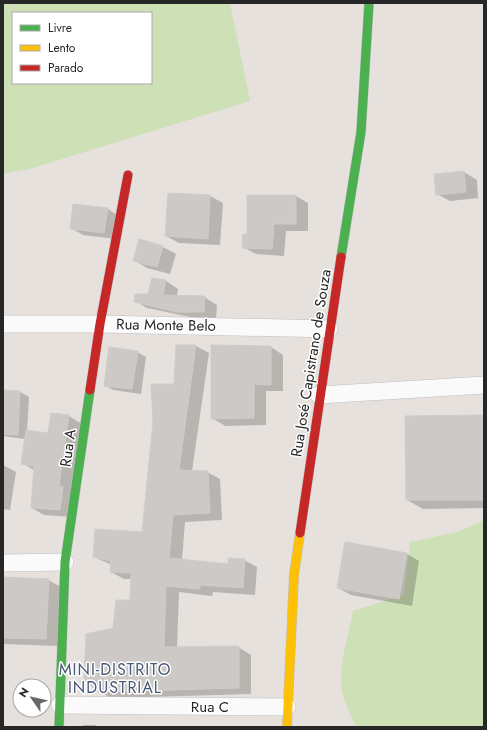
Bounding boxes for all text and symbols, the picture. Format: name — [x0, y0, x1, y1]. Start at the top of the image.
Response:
legend — [12, 12, 152, 84]
text: Livre — [48, 19, 72, 37]
text: Lento — [48, 39, 76, 57]
text: Parado — [48, 59, 84, 77]
street label: Rua José Capistrano de Souza — [285, 268, 337, 458]
street label: Rua Monte Belo — [116, 313, 216, 337]
street label: Rua A — [54, 428, 82, 468]
district label: MINI-DISTRITO INDUSTRIAL — [59, 658, 171, 699]
north arrow — [12, 678, 52, 718]
text: N — [15, 684, 33, 701]
street label: Rua C — [191, 696, 229, 718]

